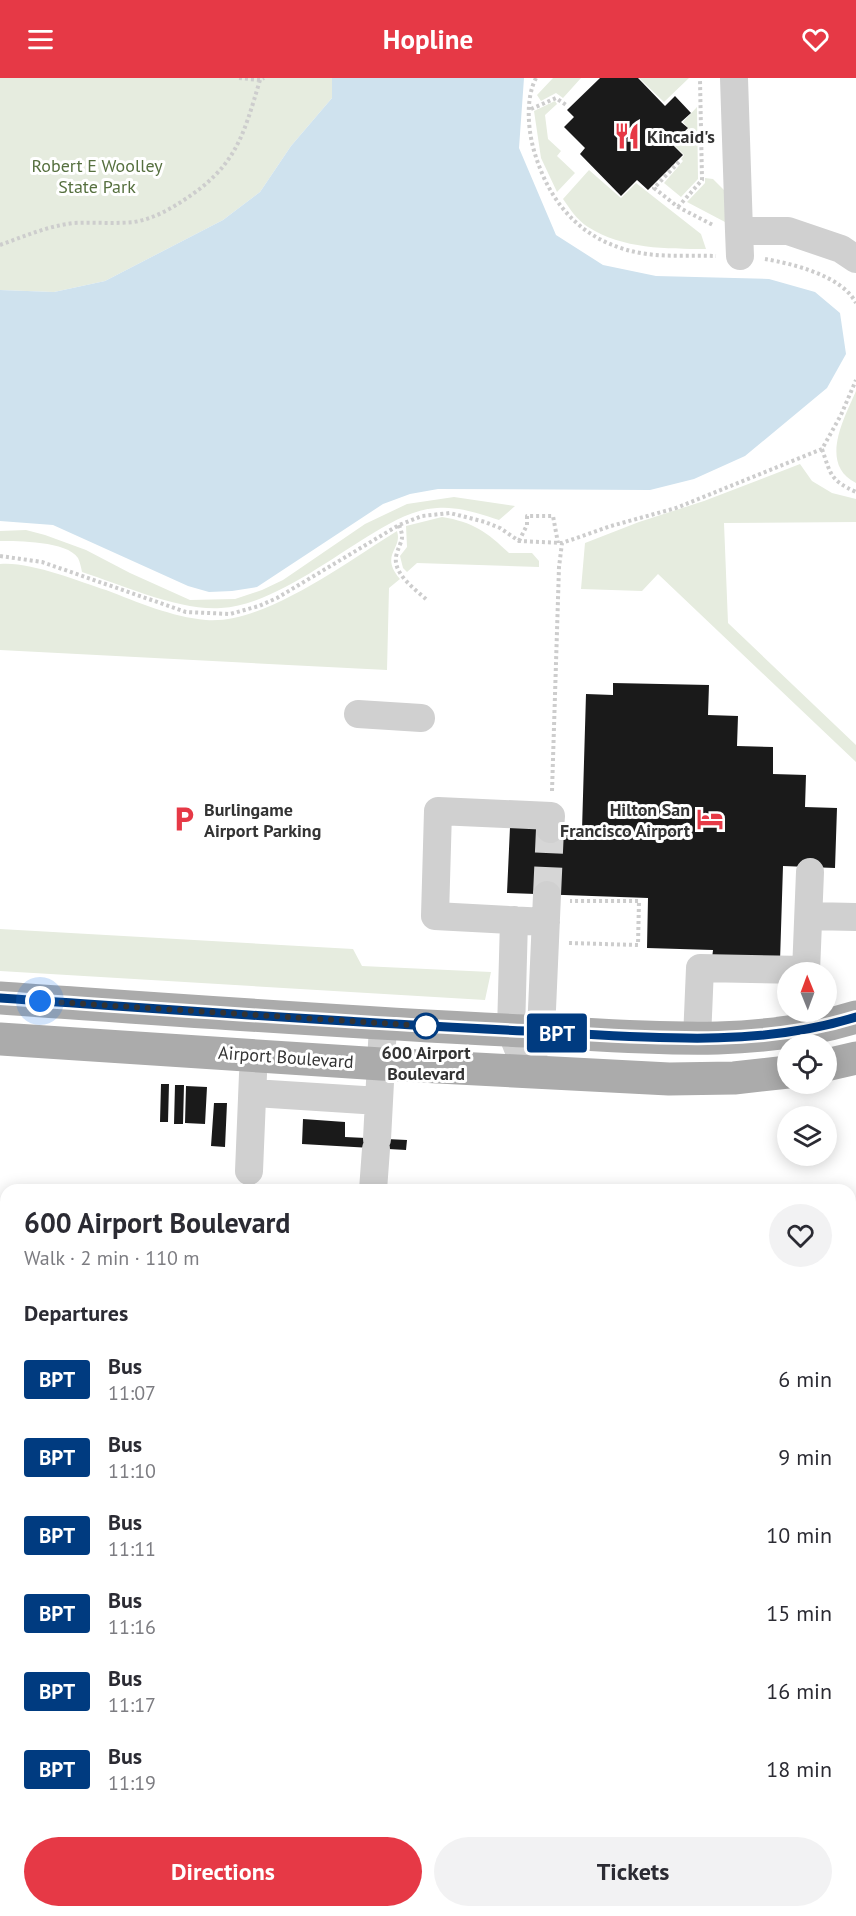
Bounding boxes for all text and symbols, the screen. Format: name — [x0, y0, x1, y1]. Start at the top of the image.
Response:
text: Hopline — [383, 22, 473, 56]
icon: menu — [24, 23, 57, 56]
icon: heart — [799, 23, 832, 56]
restaurant icon: Kincaid's — [612, 121, 642, 151]
place label: Kincaid's — [647, 125, 715, 148]
park label: Robert E Woolley State Park — [31, 154, 163, 198]
place label: Burlingame Airport Parking — [204, 798, 321, 842]
place label: Hilton San Francisco Airport — [560, 798, 691, 842]
parking icon: Burlingame Airport Parking — [169, 804, 199, 834]
hotel icon: Hilton San Francisco Airport — [695, 804, 725, 834]
north arrow — [777, 962, 837, 1022]
map controls — [777, 962, 837, 1166]
your location — [25, 986, 55, 1016]
marker: 600 Airport Boulevard — [413, 1013, 439, 1039]
line badge: BPT — [522, 1014, 592, 1052]
text: BPT — [539, 1020, 575, 1047]
button: locate — [777, 1034, 837, 1094]
street label: Airport Boulevard — [218, 1041, 354, 1073]
place label: 600 Airport Boulevard — [381, 1041, 471, 1085]
button: layers — [777, 1106, 837, 1166]
text: 600 Airport Boulevard — [24, 1204, 290, 1241]
button: heart — [769, 1204, 832, 1267]
text: Walk · 2 min · 110 m — [24, 1245, 200, 1271]
text: Departures — [24, 1299, 128, 1327]
text: Bus — [108, 1352, 142, 1380]
text: 6 min — [778, 1365, 832, 1393]
text: BPT — [39, 1366, 75, 1393]
text: 11:07 — [108, 1380, 156, 1406]
text: Bus — [108, 1430, 142, 1458]
text: 9 min — [778, 1443, 832, 1471]
text: BPT — [39, 1444, 75, 1471]
text: 11:10 — [108, 1458, 156, 1484]
text: Bus — [108, 1508, 142, 1536]
text: 10 min — [766, 1521, 832, 1549]
text: BPT — [39, 1522, 75, 1549]
text: 11:11 — [108, 1536, 156, 1562]
text: Bus — [108, 1586, 142, 1614]
text: 15 min — [766, 1599, 832, 1627]
text: BPT — [39, 1600, 75, 1627]
text: 11:16 — [108, 1614, 156, 1640]
text: Bus — [108, 1664, 142, 1692]
text: 16 min — [766, 1677, 832, 1705]
text: BPT — [39, 1678, 75, 1705]
text: 11:17 — [108, 1692, 156, 1718]
text: Bus — [108, 1742, 142, 1770]
text: 18 min — [766, 1755, 832, 1783]
text: BPT — [39, 1756, 75, 1783]
text: 11:19 — [108, 1770, 156, 1796]
button: Directions — [24, 1837, 422, 1906]
button: Tickets — [434, 1837, 832, 1906]

